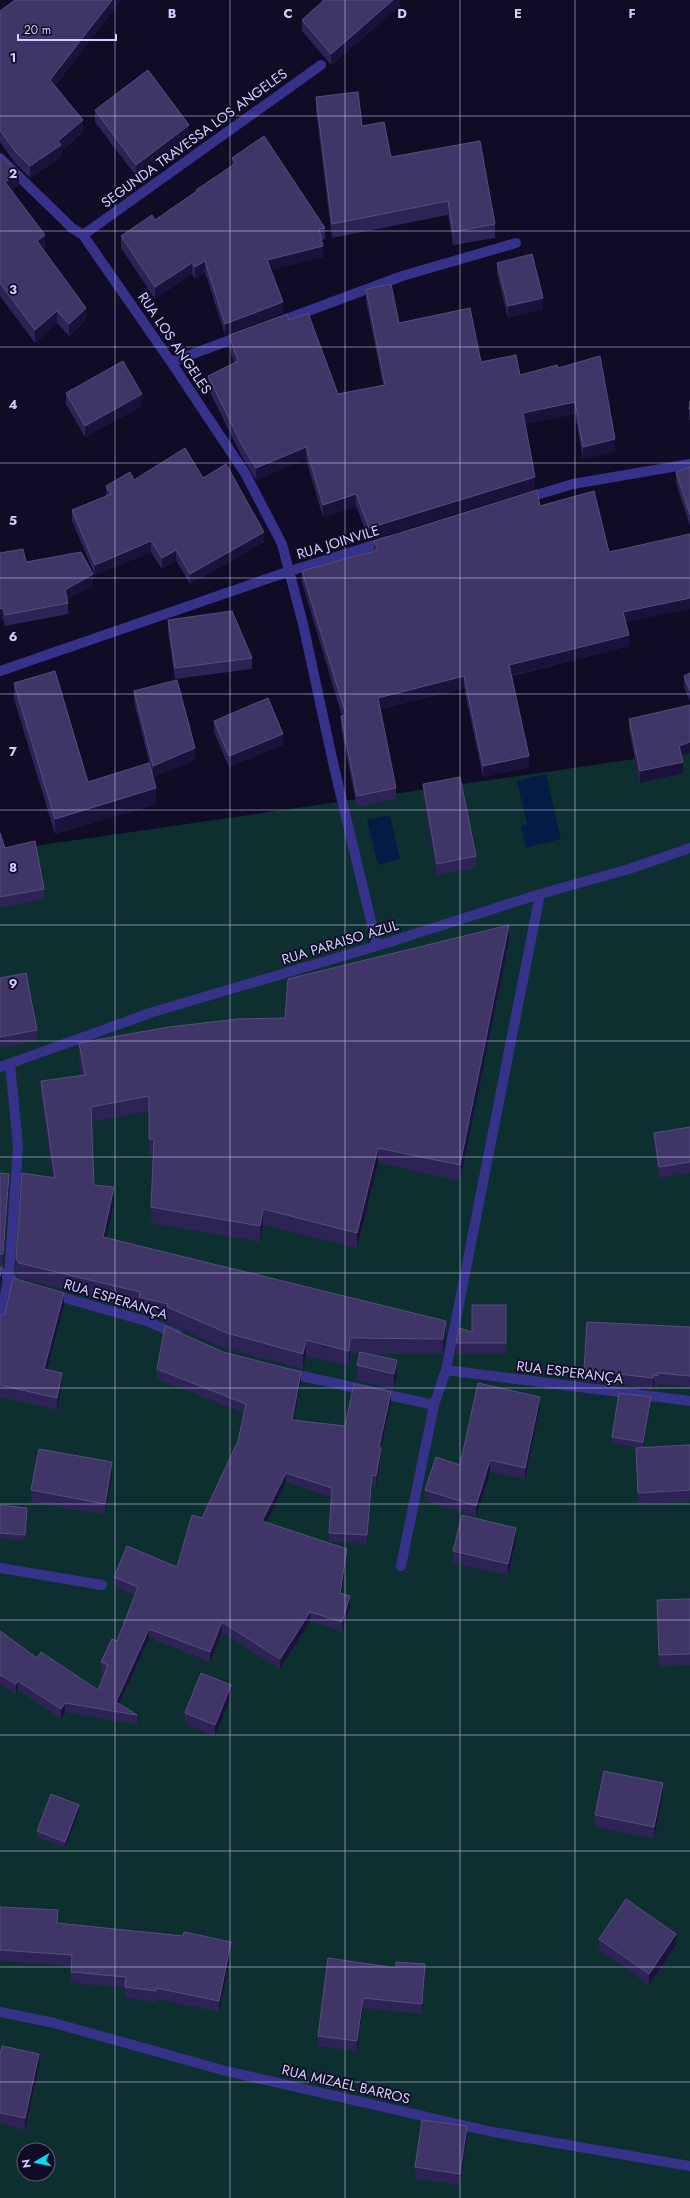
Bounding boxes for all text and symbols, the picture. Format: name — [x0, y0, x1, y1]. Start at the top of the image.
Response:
text: B — [168, 4, 177, 23]
text: C — [283, 4, 293, 23]
text: D — [397, 4, 407, 23]
text: E — [514, 4, 522, 23]
text: F — [628, 4, 636, 23]
scale bar — [18, 16, 116, 42]
text: 20 m — [24, 21, 51, 39]
text: 1 — [10, 48, 16, 67]
street label: SEGUNDA TRAVESSA LOS ANGELES — [97, 63, 291, 212]
text: 2 — [9, 164, 17, 183]
text: 3 — [9, 280, 17, 299]
street label: RUA LOS ANGELES — [133, 288, 217, 398]
text: 4 — [8, 395, 18, 414]
text: 5 — [9, 511, 17, 530]
street label: RUA JOINVILE — [294, 520, 382, 564]
text: 6 — [9, 627, 18, 646]
text: 7 — [9, 742, 17, 761]
text: 8 — [9, 858, 17, 877]
street label: RUA PARAISO AZUL — [279, 914, 402, 969]
text: 9 — [9, 974, 18, 993]
street label: RUA ESPERANÇA — [62, 1274, 171, 1325]
street label: RUA ESPERANÇA — [515, 1356, 625, 1389]
street label: RUA MIZAEL BARROS — [280, 2060, 412, 2109]
north arrow — [16, 2142, 56, 2182]
text: N — [18, 2158, 35, 2169]

